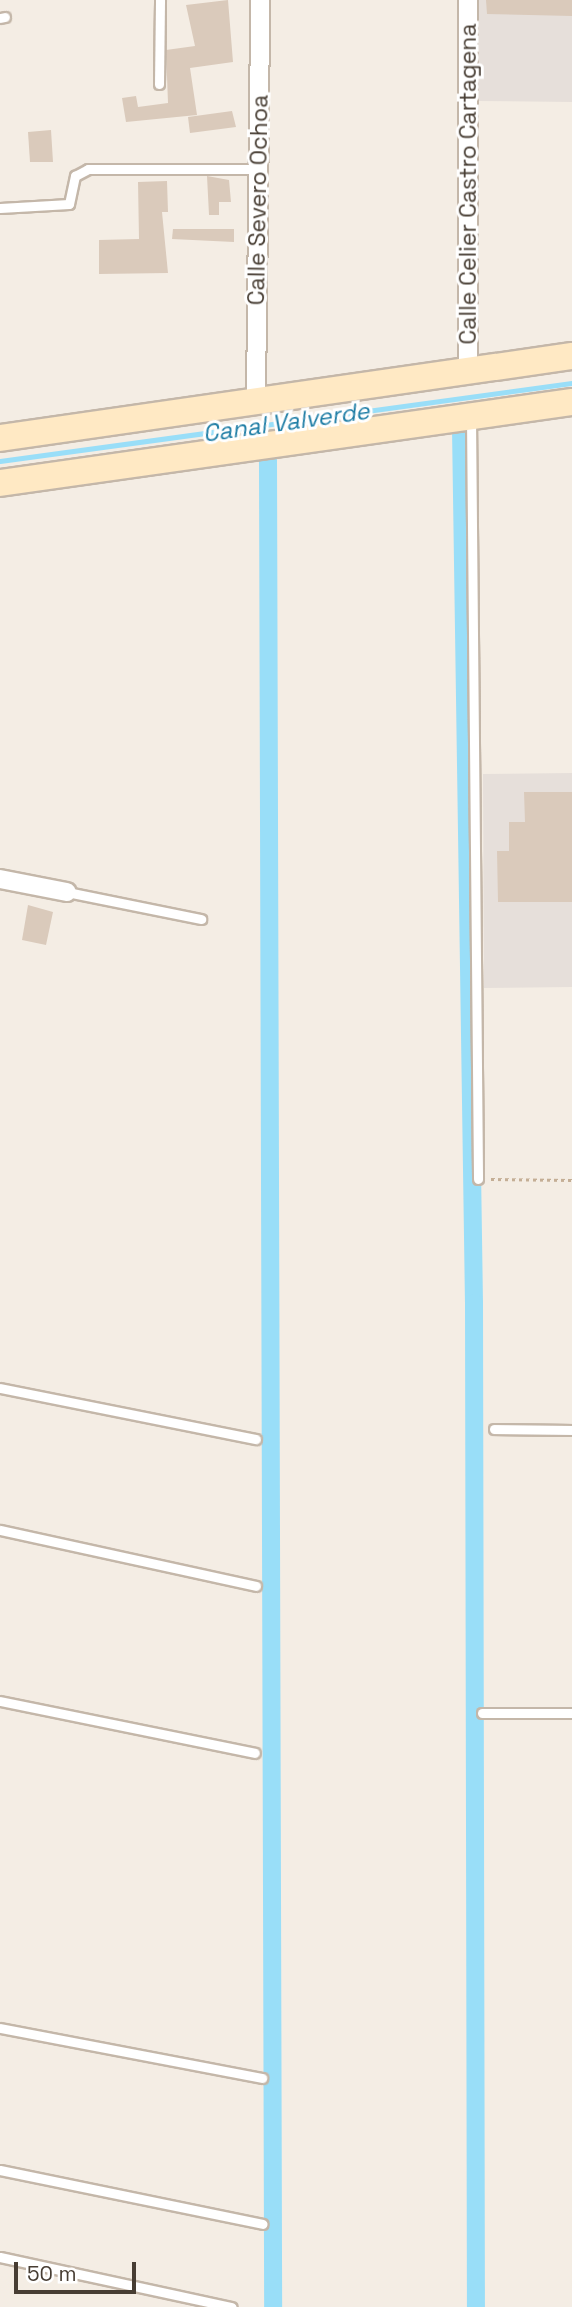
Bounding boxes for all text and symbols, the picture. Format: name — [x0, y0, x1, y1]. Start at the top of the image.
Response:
street label: Calle Celier Castro Cartagena — [454, 23, 482, 345]
street label: Calle Severo Ochoa — [242, 94, 274, 306]
water label: Canal Valverde — [201, 396, 371, 448]
scale bar — [18, 2248, 140, 2292]
text: 50 m — [27, 2260, 77, 2287]

